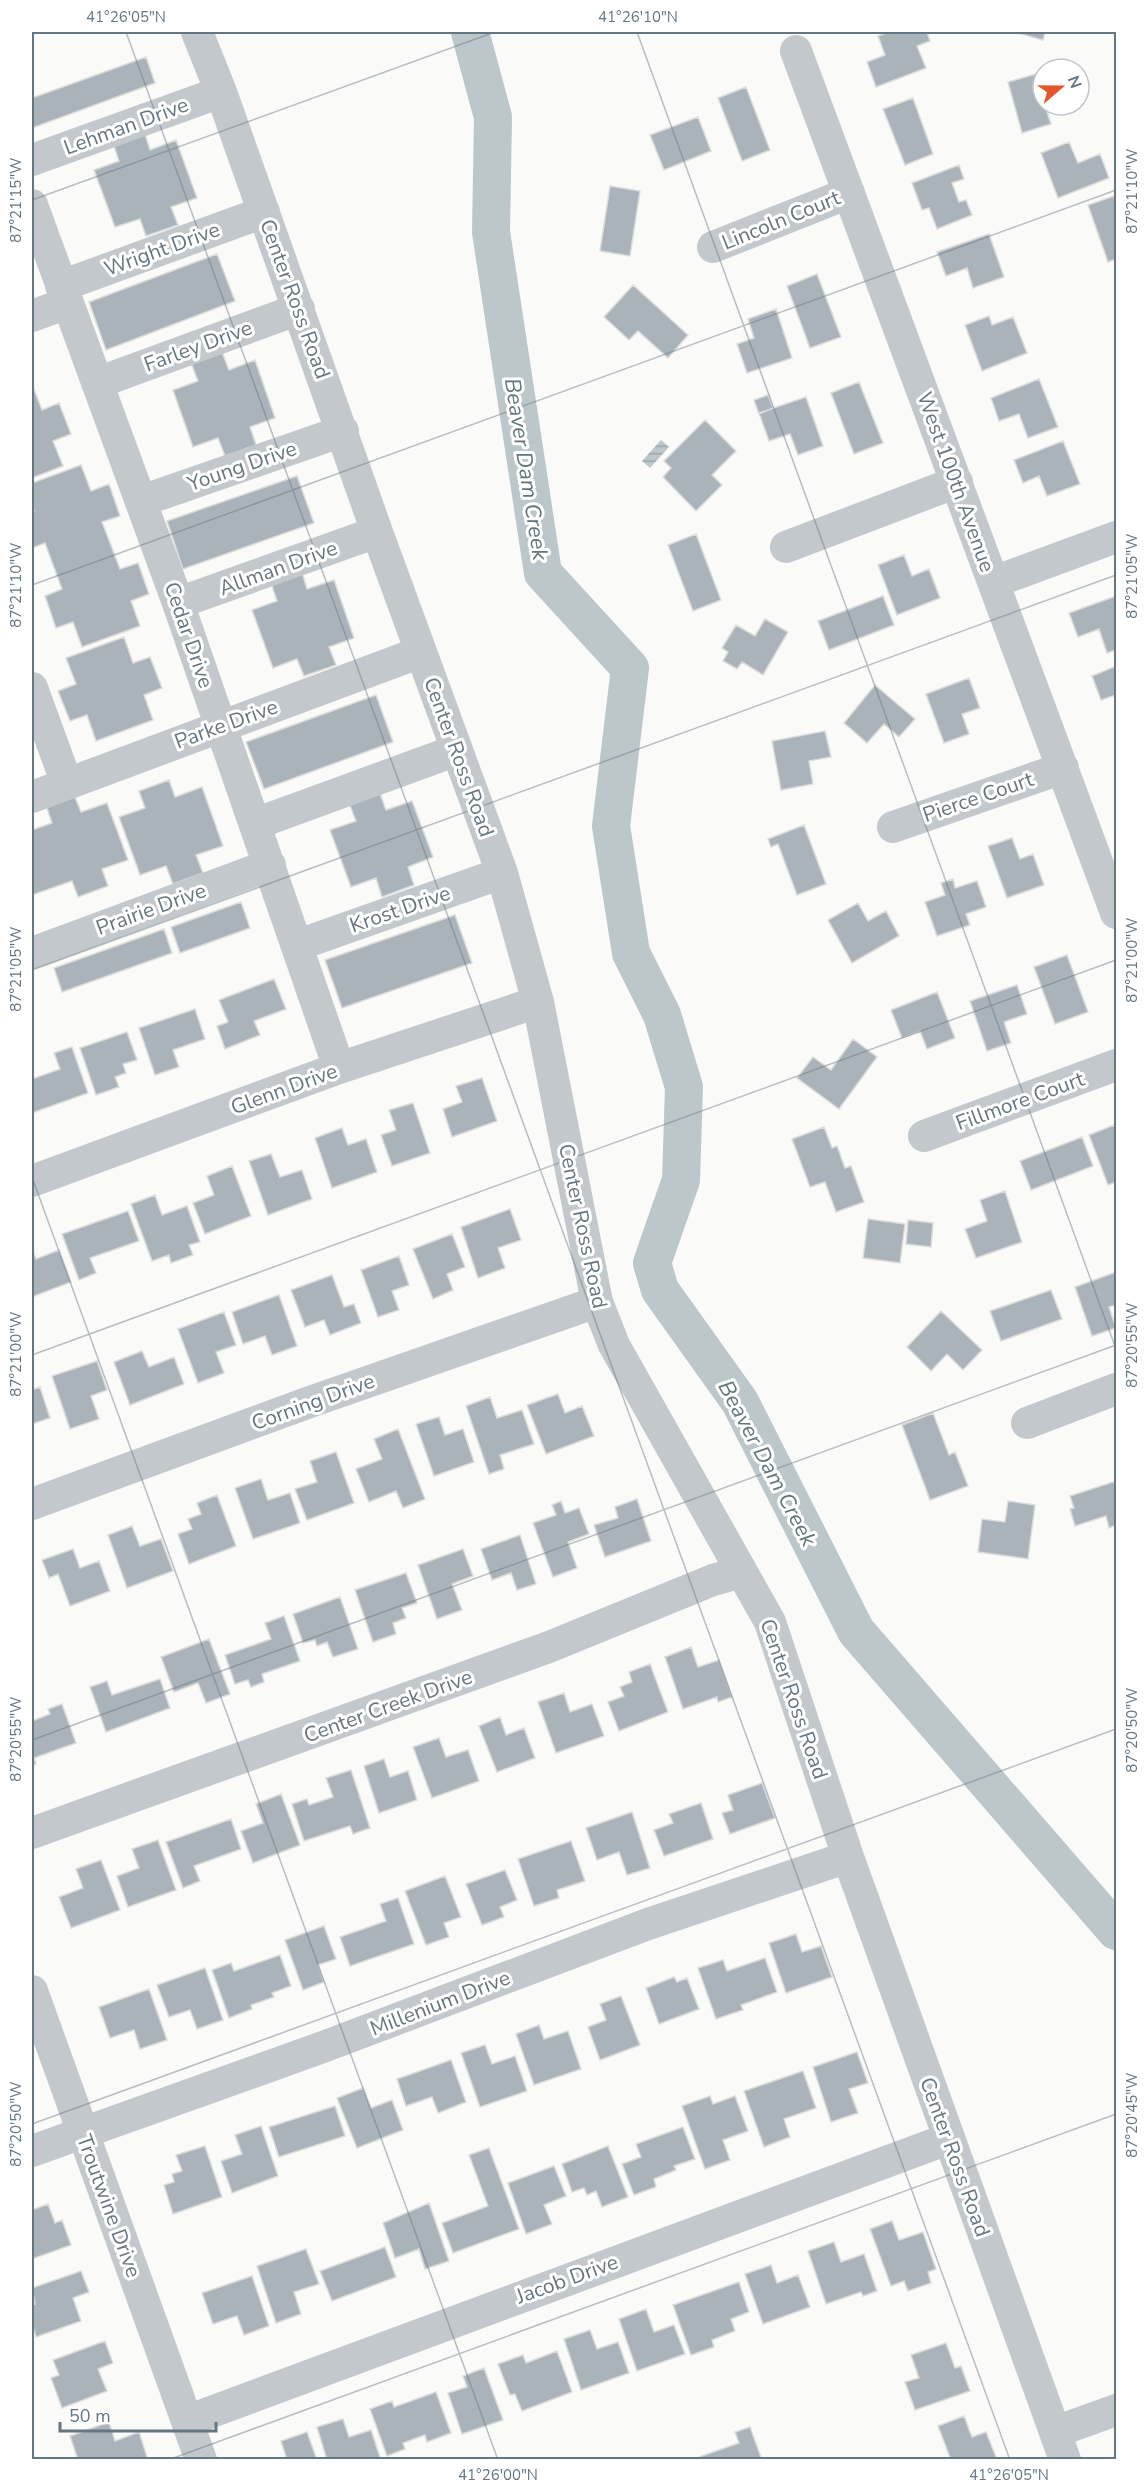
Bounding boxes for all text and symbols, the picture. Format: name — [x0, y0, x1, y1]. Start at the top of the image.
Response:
text: 41°26'05"N — [86, 7, 166, 27]
text: 41°26'10"N — [598, 7, 678, 27]
north arrow — [1031, 57, 1091, 117]
text: N — [1062, 73, 1087, 92]
street label: Lehman Drive — [60, 91, 192, 161]
text: 87°21'10"W — [1122, 148, 1142, 234]
text: 87°21'15"W — [6, 157, 26, 243]
street label: Lincoln Court — [718, 183, 845, 256]
street label: Wright Drive — [100, 215, 224, 283]
street label: Center Ross Road — [253, 215, 337, 383]
street label: Farley Drive — [140, 314, 256, 378]
water label: Beaver Dam Creek — [497, 376, 555, 563]
street label: West 100th Avenue — [910, 388, 1002, 576]
street label: Young Drive — [183, 434, 300, 498]
text: 87°21'05"W — [1122, 533, 1142, 619]
street label: Allman Drive — [215, 534, 341, 602]
text: 87°21'10"W — [6, 542, 26, 628]
street label: Cedar Drive — [158, 578, 220, 692]
street label: Center Ross Road — [417, 673, 501, 841]
street label: Parke Drive — [170, 692, 282, 756]
street label: Pierce Court — [919, 765, 1038, 829]
street label: Prairie Drive — [92, 876, 210, 942]
street label: Krost Drive — [346, 879, 454, 939]
text: 87°21'00"W — [1122, 917, 1142, 1003]
text: 87°21'05"W — [6, 926, 26, 1012]
street label: Glenn Drive — [227, 1057, 341, 1121]
street label: Fillmore Court — [952, 1065, 1089, 1137]
street label: Center Ross Road — [552, 1141, 614, 1311]
text: 87°20'55"W — [1122, 1302, 1142, 1388]
text: 87°21'00"W — [6, 1311, 26, 1397]
street label: Corning Drive — [248, 1367, 378, 1437]
water label: Beaver Dam Creek — [711, 1375, 824, 1553]
street label: Center Ross Road — [753, 1615, 835, 1783]
street label: Center Creek Drive — [300, 1663, 476, 1749]
text: 87°20'50"W — [1122, 1687, 1142, 1773]
text: 87°20'55"W — [6, 1696, 26, 1782]
street label: Millenium Drive — [366, 1963, 514, 2043]
text: 87°20'45"W — [1122, 2072, 1142, 2158]
street label: Center Ross Road — [913, 2073, 997, 2241]
text: 87°20'50"W — [6, 2081, 26, 2167]
street label: Troutwine Drive — [70, 2131, 148, 2281]
street label: Jacob Drive — [511, 2248, 622, 2311]
scale bar — [60, 2395, 216, 2433]
text: 50 m — [69, 2404, 111, 2428]
text: 41°26'00"N — [458, 2465, 538, 2485]
text: 41°26'05"N — [969, 2465, 1049, 2485]

